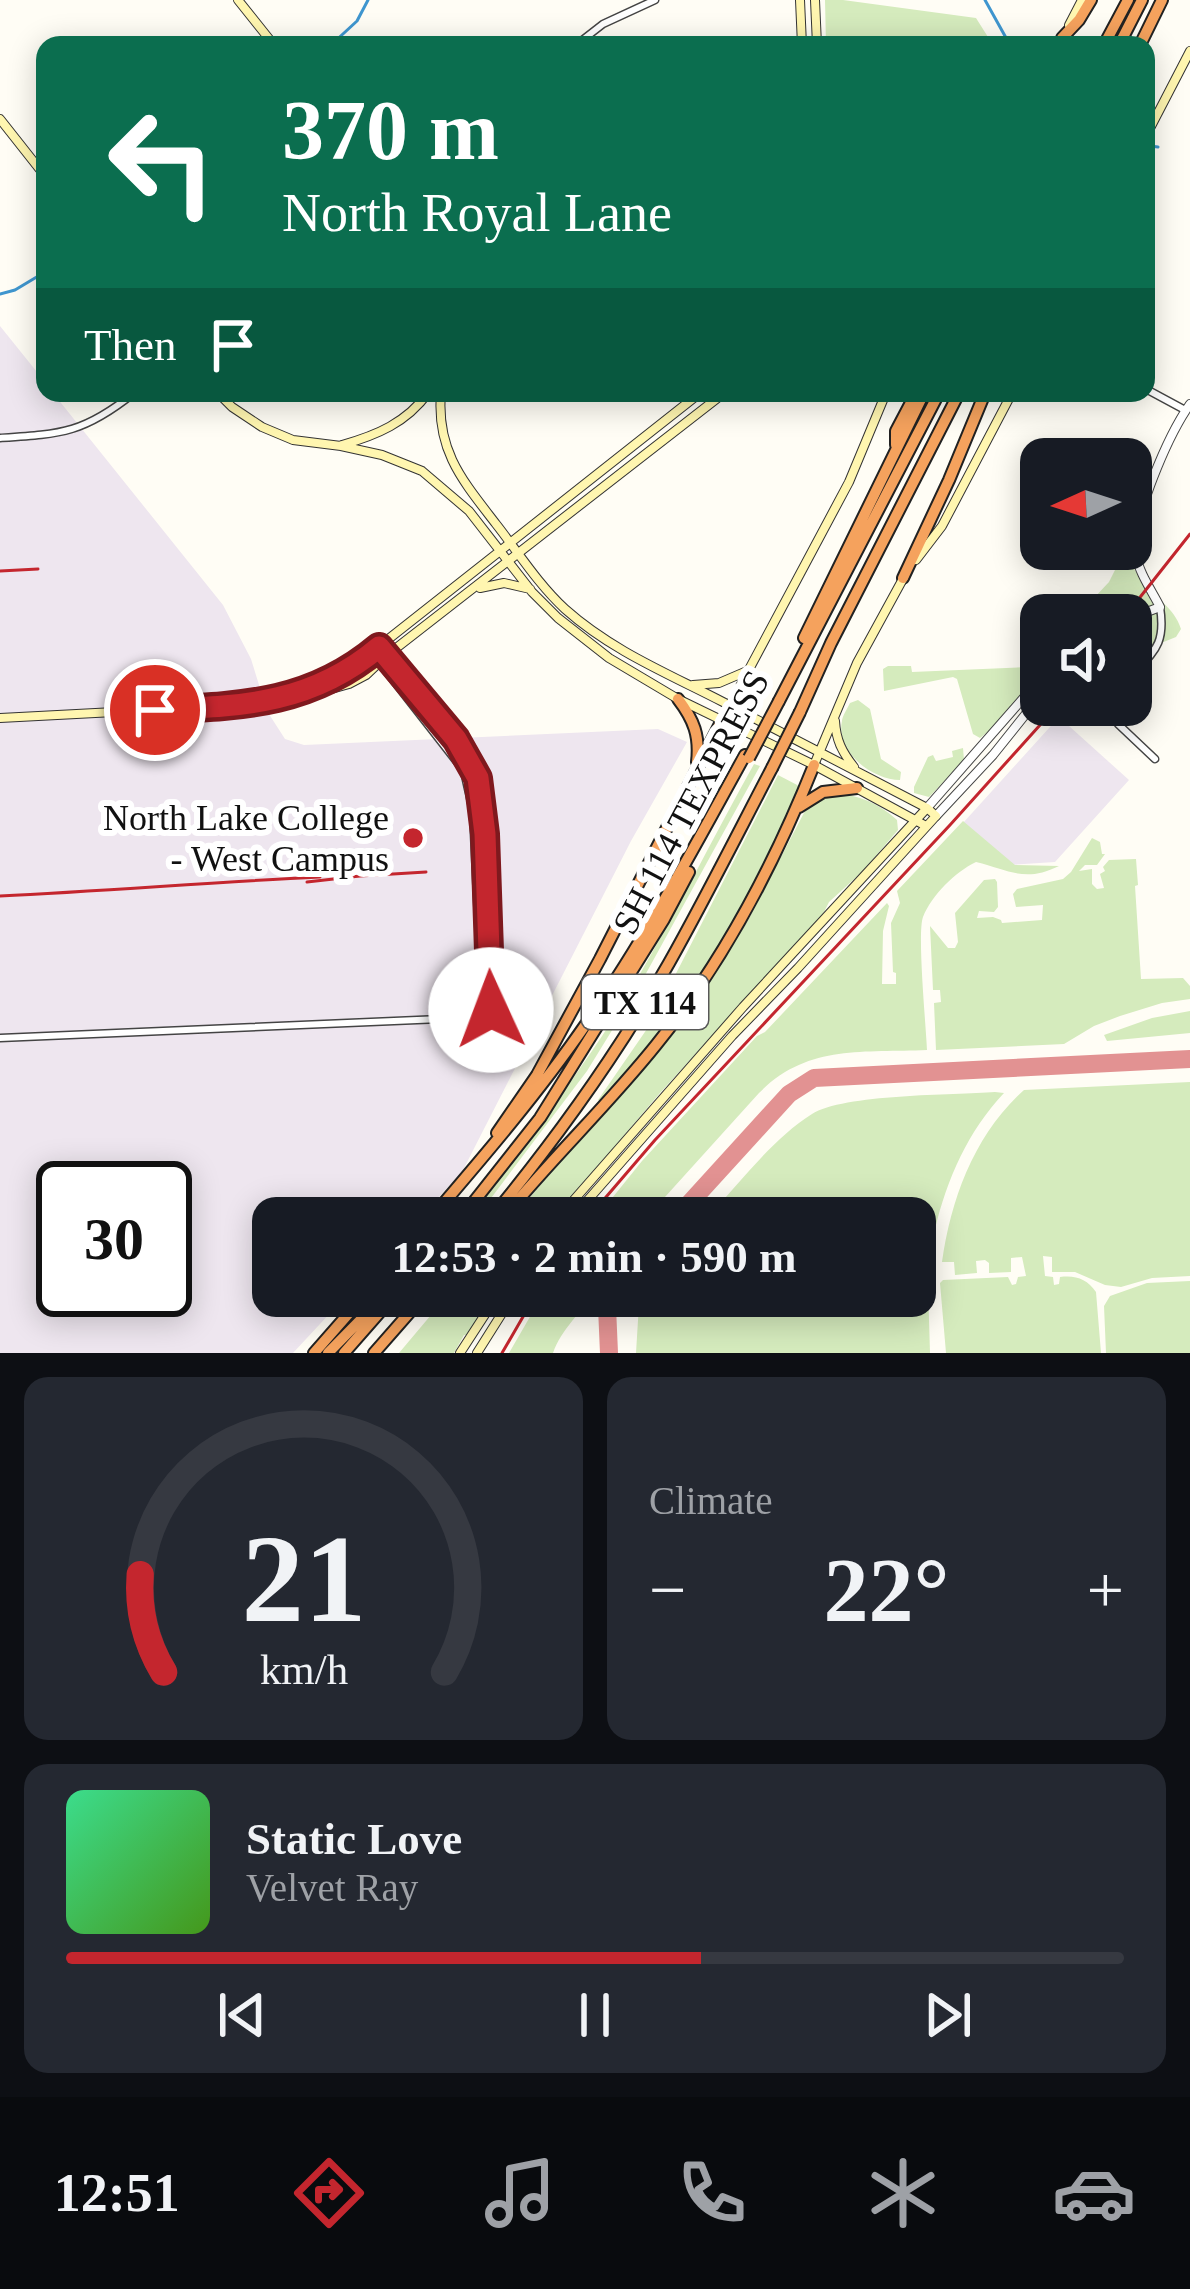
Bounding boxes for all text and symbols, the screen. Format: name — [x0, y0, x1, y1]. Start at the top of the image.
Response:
icon: left — [84, 84, 240, 240]
text: 370 m — [282, 84, 499, 177]
text: North Royal Lane — [282, 183, 672, 243]
icon: arrive — [200, 312, 266, 378]
text: Then — [84, 320, 176, 370]
north arrow — [1020, 438, 1152, 570]
map controls — [1020, 438, 1152, 726]
button: sound — [1020, 594, 1152, 726]
pin — [104, 659, 206, 761]
street label: SH 114 TEXPRESS — [605, 664, 777, 941]
icon: arrive — [122, 677, 188, 743]
place label: North Lake College - West Campus — [103, 798, 389, 879]
marker: North Lake College - West Campus — [400, 825, 426, 851]
position arrow — [428, 947, 554, 1073]
road number: TX 114 — [582, 975, 708, 1029]
speed limit sign: 30 — [36, 1161, 192, 1317]
text: 12:53 · 2 min · 590 m — [392, 1232, 797, 1282]
text: Climate — [649, 1479, 772, 1522]
text: 21 — [241, 1510, 366, 1648]
text: 22° — [824, 1541, 950, 1640]
text: − — [649, 1553, 686, 1626]
text: + — [1087, 1553, 1124, 1626]
text: km/h — [259, 1645, 348, 1692]
text: Static Love — [246, 1814, 462, 1864]
text: Velvet Ray — [246, 1866, 418, 1909]
icon: previous — [209, 1982, 275, 2048]
icon: pause — [562, 1982, 628, 2048]
icon: next — [915, 1982, 981, 2048]
icon: directions — [287, 2151, 371, 2235]
icon: music — [478, 2151, 562, 2235]
icon: phone — [670, 2151, 754, 2235]
icon: climate — [861, 2151, 945, 2235]
icon: car — [1052, 2151, 1136, 2235]
text: 12:51 — [54, 2163, 180, 2223]

